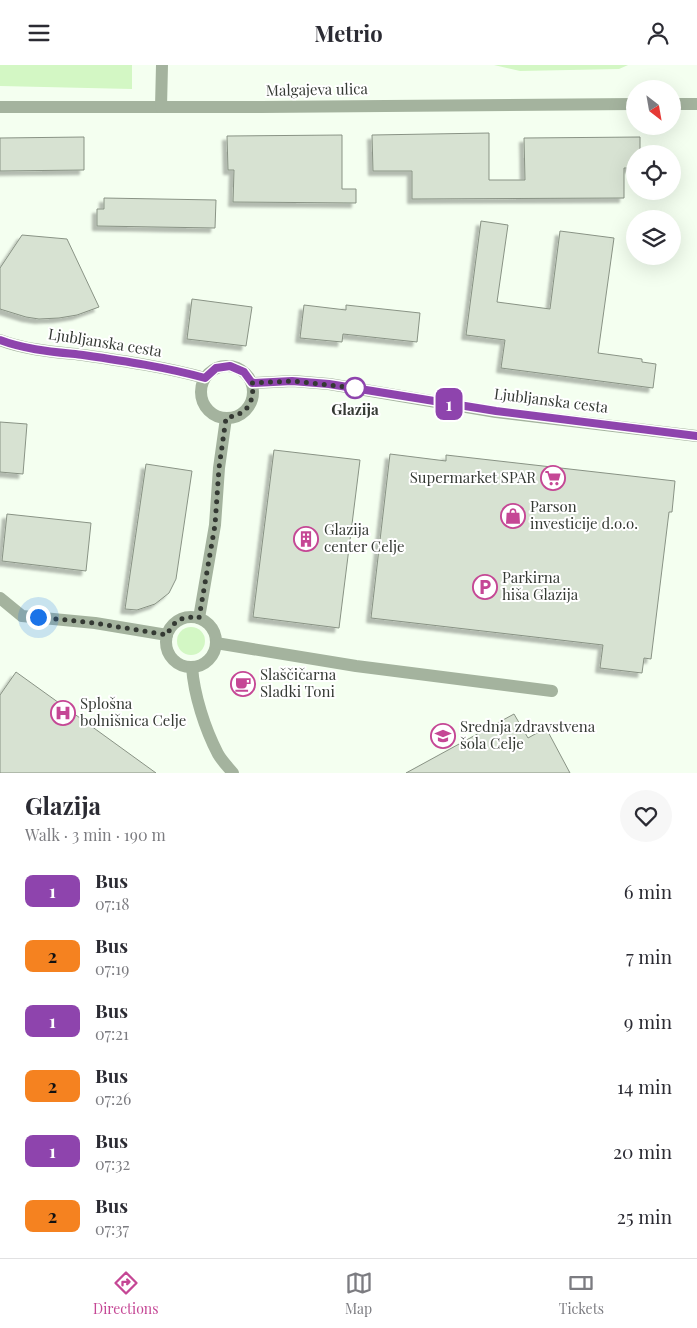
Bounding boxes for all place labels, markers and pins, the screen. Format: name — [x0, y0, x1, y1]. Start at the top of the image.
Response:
marker: Glazija — [344, 377, 366, 399]
place label: Glazija — [331, 399, 379, 419]
supermarket icon: Supermarket SPAR — [540, 465, 566, 491]
place label: Supermarket SPAR — [410, 467, 536, 487]
place label: Parson investicije d.o.o. — [530, 496, 638, 533]
shop icon: Parson investicije d.o.o. — [500, 503, 526, 529]
place label: Glazija center Celje — [324, 519, 405, 556]
building icon: Glazija center Celje — [293, 526, 319, 552]
place label: Parkirna hiša Glazija — [502, 567, 579, 604]
parking icon: Parkirna hiša Glazija — [472, 574, 498, 600]
place label: Slaščičarna Sladki Toni — [260, 664, 337, 701]
cafe icon: Slaščičarna Sladki Toni — [230, 671, 256, 697]
place label: Splošna bolnišnica Celje — [80, 693, 186, 730]
hospital icon: Splošna bolnišnica Celje — [50, 700, 76, 726]
place label: Srednja zdravstvena šola Celje — [460, 716, 596, 753]
school or university icon: Srednja zdravstvena šola Celje — [430, 723, 456, 749]

